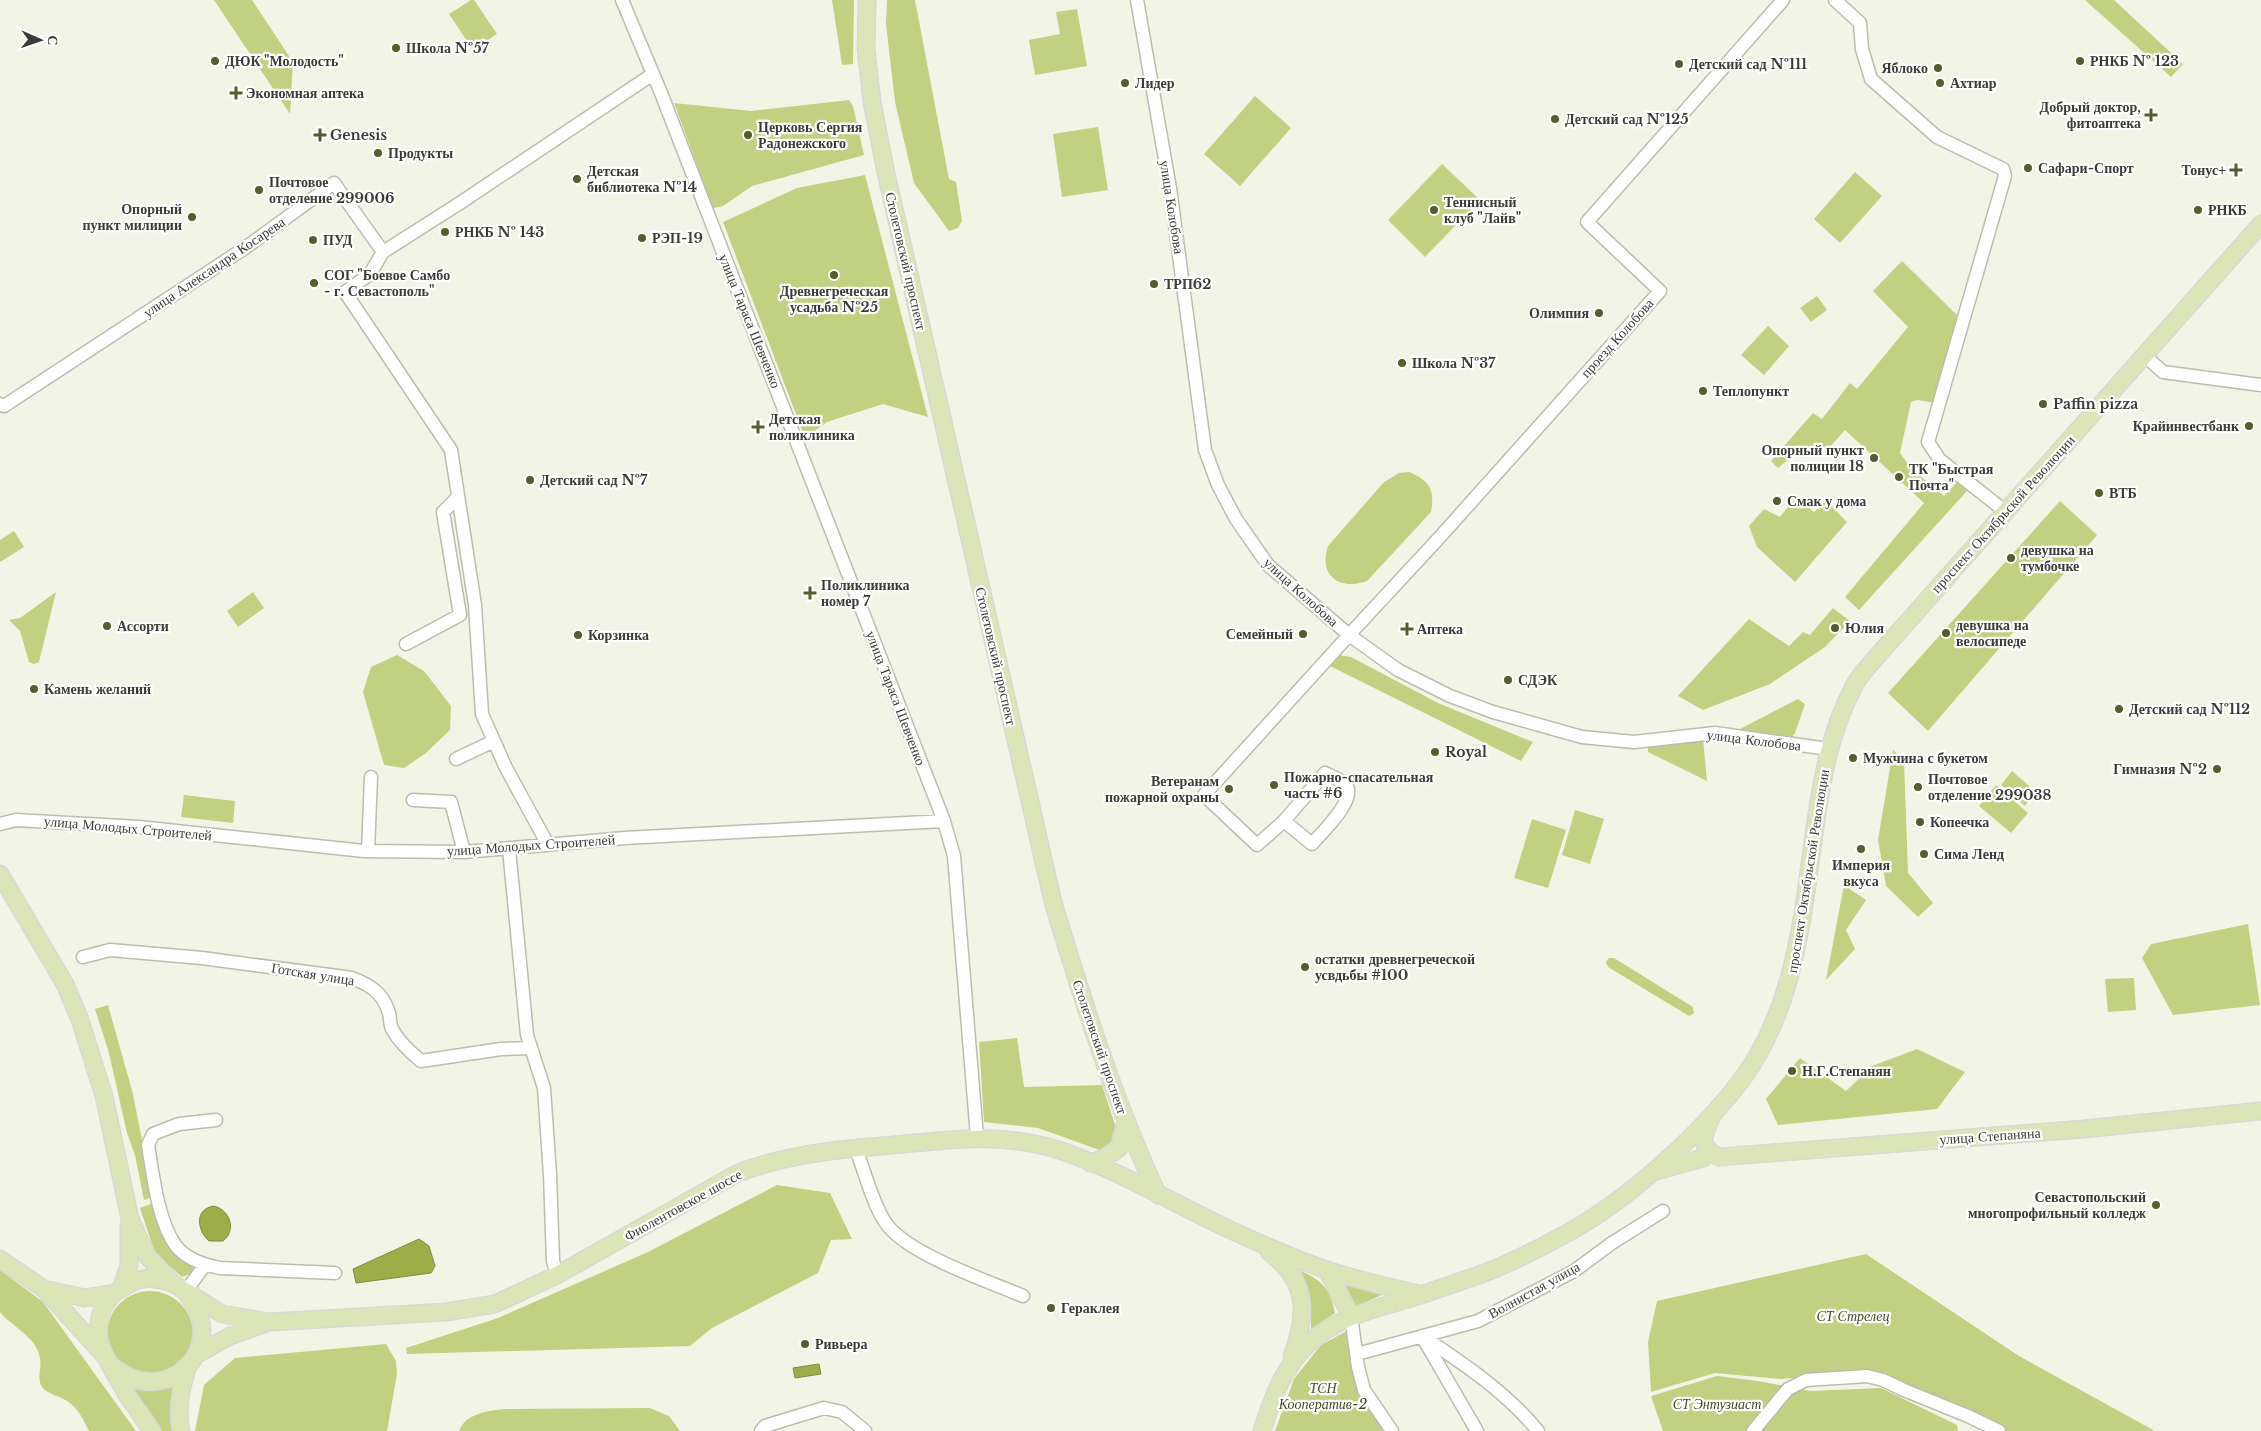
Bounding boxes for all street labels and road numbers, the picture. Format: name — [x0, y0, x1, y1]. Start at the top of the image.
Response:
street label: улица Колобова — [1156, 159, 1188, 256]
street label: Столетовский проспект — [881, 190, 931, 332]
street label: улица Александра Косарева — [140, 212, 289, 321]
street label: улица Тараса Шевченко — [715, 251, 785, 391]
street label: проезд Колобова — [1577, 294, 1658, 381]
street label: проспект Октябрьской Революции — [1927, 431, 2079, 597]
street label: улица Колобова — [1260, 554, 1343, 631]
street label: Столетовский проспект — [971, 585, 1021, 727]
street label: улица Тараса Шевченко — [862, 628, 930, 768]
street label: улица Колобова — [1706, 725, 1803, 755]
street label: проспект Октябрьской Революции — [1783, 767, 1833, 974]
street label: улица Молодых Строителей — [43, 812, 213, 844]
street label: улица Молодых Строителей — [446, 830, 616, 860]
street label: Готская улица — [270, 959, 357, 990]
street label: Столетовский проспект — [1069, 977, 1131, 1117]
street label: улица Степаняна — [1939, 1123, 2042, 1149]
street label: Фиолентовское шоссе — [621, 1165, 745, 1245]
street label: Волнистая улица — [1485, 1257, 1584, 1323]

